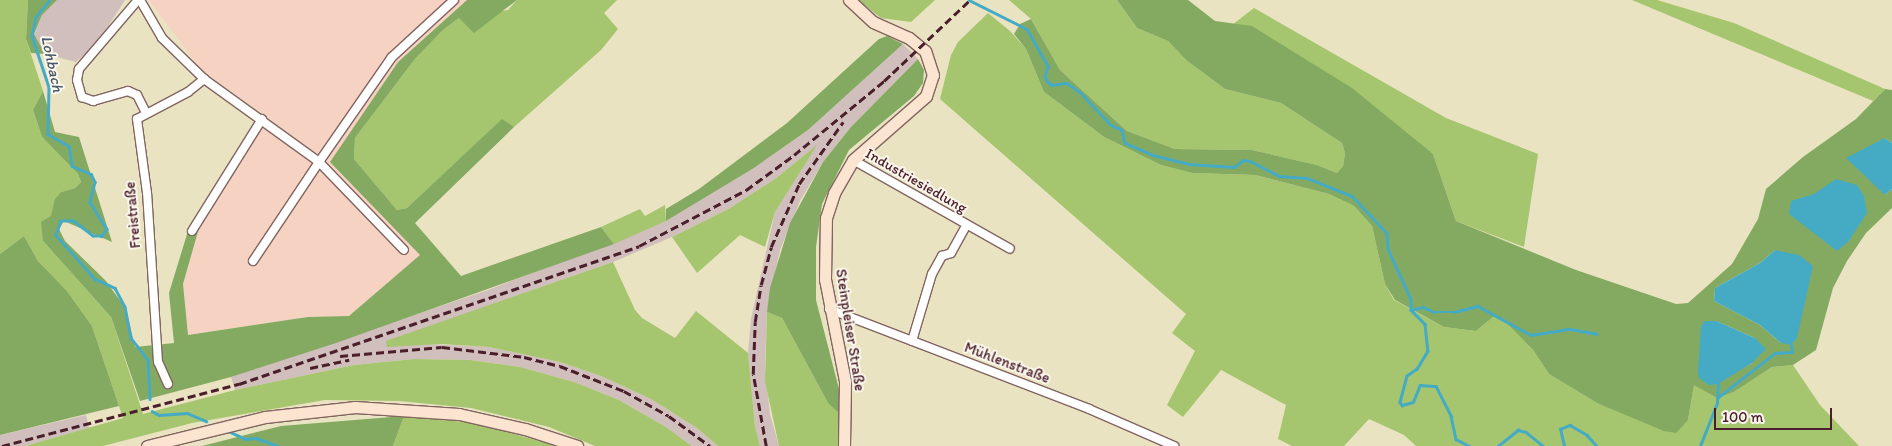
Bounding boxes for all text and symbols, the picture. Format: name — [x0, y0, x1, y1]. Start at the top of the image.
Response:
water label: Lohbach — [37, 34, 67, 94]
street label: Industriesiedlung — [862, 145, 970, 217]
street label: Freistraße — [121, 181, 145, 249]
street label: Steinpleiser Straße — [831, 268, 869, 392]
street label: Mühlenstraße — [962, 338, 1052, 388]
scale bar — [1717, 398, 1834, 430]
text: 100 m — [1722, 408, 1763, 426]

